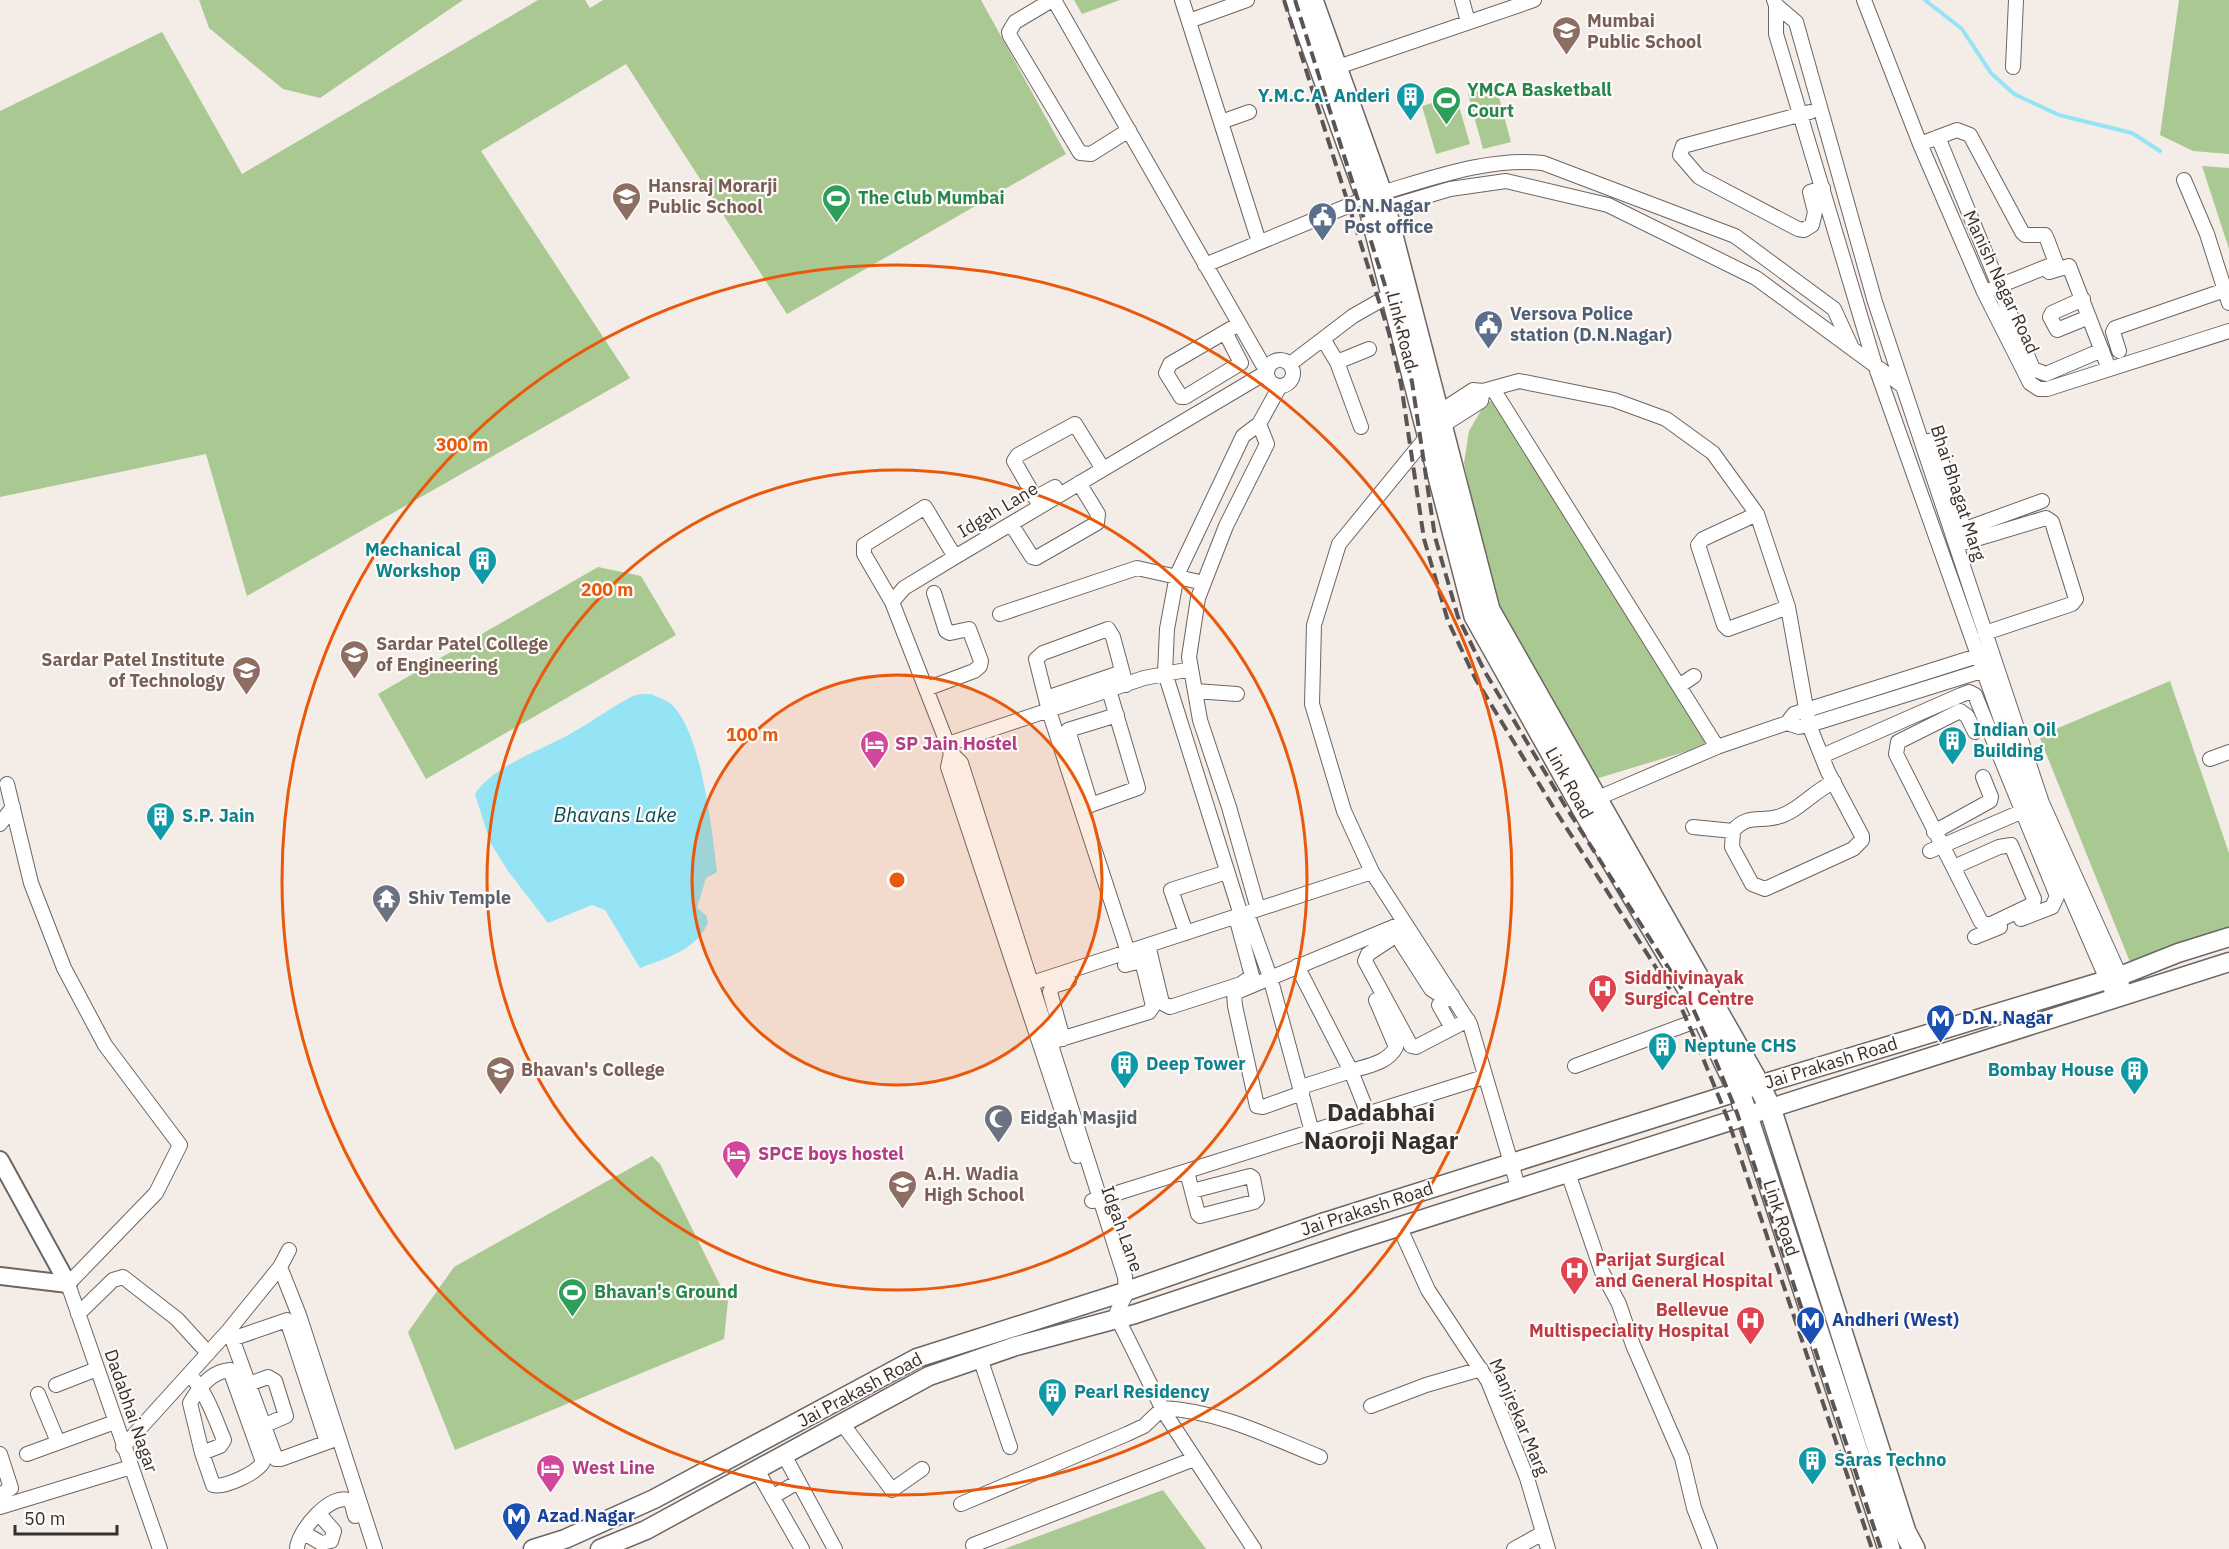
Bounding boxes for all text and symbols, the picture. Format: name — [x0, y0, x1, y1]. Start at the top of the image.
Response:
place label: Mumbai Public School — [1587, 9, 1702, 53]
school or university icon: Mumbai Public School — [1550, 15, 1582, 57]
place label: YMCA Basketball Court — [1467, 78, 1612, 122]
building icon: Y.M.C.A. Anderi — [1395, 80, 1427, 122]
place label: Y.M.C.A. Anderi — [1258, 84, 1390, 107]
sports icon: YMCA Basketball Court — [1430, 84, 1462, 126]
place label: Hansraj Morarji Public School — [648, 174, 777, 218]
school or university icon: Hansraj Morarji Public School — [611, 180, 643, 222]
sports icon: The Club Mumbai — [821, 182, 853, 224]
place label: The Club Mumbai — [858, 186, 1005, 209]
place label: D.N.Nagar Post office — [1344, 194, 1433, 238]
public building icon: D.N.Nagar Post office — [1307, 200, 1339, 242]
street label: Manish Nagar Road — [1958, 206, 2045, 357]
street label: Link Road — [1382, 290, 1423, 372]
place label: Versova Police station (D.N.Nagar) — [1510, 302, 1672, 346]
public building icon: Versova Police station (D.N.Nagar) — [1473, 308, 1505, 350]
street label: Bhai Bhagat Marg — [1926, 422, 1991, 564]
text: 300 m — [436, 433, 488, 456]
street label: Idgah Lane — [953, 477, 1042, 543]
place label: Mechanical Workshop — [365, 538, 462, 582]
building icon: Mechanical Workshop — [466, 544, 498, 586]
text: 200 m — [581, 578, 633, 601]
place label: Sardar Patel College of Engineering — [376, 632, 548, 676]
school or university icon: Sardar Patel College of Engineering — [339, 638, 371, 680]
place label: Sardar Patel Institute of Technology — [41, 648, 225, 692]
school or university icon: Sardar Patel Institute of Technology — [230, 654, 262, 696]
place label: Indian Oil Building — [1973, 718, 2057, 762]
text: 100 m — [726, 723, 778, 746]
building icon: Indian Oil Building — [1936, 724, 1968, 766]
hotel icon: SP Jain Hostel — [858, 728, 890, 770]
place label: SP Jain Hostel — [895, 732, 1018, 755]
street label: Link Road — [1540, 743, 1599, 823]
building icon: S.P. Jain — [145, 800, 177, 842]
water label: Bhavans Lake — [553, 801, 677, 828]
place label: S.P. Jain — [182, 804, 255, 827]
centre of rings — [887, 870, 907, 890]
temple icon: Shiv Temple — [371, 882, 403, 924]
place label: Shiv Temple — [408, 886, 511, 909]
place label: Siddhivinayak Surgical Centre — [1624, 966, 1754, 1010]
hospital icon: Siddhivinayak Surgical Centre — [1587, 972, 1619, 1014]
metro station icon: D.N. Nagar — [1925, 1002, 1957, 1044]
place label: D.N. Nagar — [1962, 1006, 2053, 1029]
building icon: Neptune CHS — [1647, 1030, 1679, 1072]
street label: Jai Prakash Road — [1761, 1031, 1900, 1094]
place label: Neptune CHS — [1684, 1034, 1797, 1057]
building icon: Deep Tower — [1109, 1048, 1141, 1090]
place label: Deep Tower — [1146, 1052, 1246, 1075]
school or university icon: Bhavan's College — [484, 1054, 516, 1096]
building icon: Bombay House — [2119, 1054, 2151, 1096]
place label: Bhavan's College — [521, 1058, 665, 1081]
place label: Bombay House — [1988, 1058, 2114, 1081]
district label: Dadabhai Naoroji Nagar — [1304, 1096, 1459, 1156]
mosque icon: Eidgah Masjid — [983, 1102, 1015, 1144]
place label: Eidgah Masjid — [1020, 1106, 1137, 1129]
hotel icon: SPCE boys hostel — [721, 1138, 753, 1180]
place label: SPCE boys hostel — [758, 1142, 904, 1165]
place label: A.H. Wadia High School — [924, 1162, 1025, 1206]
school or university icon: A.H. Wadia High School — [887, 1168, 919, 1210]
street label: Jai Prakash Road — [1298, 1176, 1436, 1241]
street label: Link Road — [1758, 1177, 1805, 1259]
street label: Idgah Lane — [1096, 1183, 1149, 1275]
place label: Parijat Surgical and General Hospital — [1595, 1248, 1774, 1292]
hospital icon: Parijat Surgical and General Hospital — [1558, 1254, 1590, 1296]
sports icon: Bhavan's Ground — [557, 1276, 589, 1318]
place label: Bhavan's Ground — [594, 1280, 738, 1303]
place label: Bellevue Multispeciality Hospital — [1529, 1298, 1730, 1342]
hospital icon: Bellevue Multispeciality Hospital — [1734, 1304, 1766, 1346]
metro station icon: Andheri (West) — [1795, 1304, 1827, 1346]
place label: Andheri (West) — [1832, 1308, 1959, 1331]
street label: Dadabhai Nagar — [100, 1346, 163, 1476]
street label: Jai Prakash Road — [793, 1347, 926, 1432]
street label: Manjrekar Marg — [1484, 1355, 1555, 1479]
building icon: Pearl Residency — [1037, 1376, 1069, 1418]
place label: Pearl Residency — [1074, 1380, 1210, 1403]
building icon: Saras Techno — [1797, 1444, 1829, 1486]
place label: Saras Techno — [1834, 1448, 1946, 1471]
hotel icon: West Line — [535, 1452, 567, 1494]
place label: West Line — [572, 1456, 655, 1479]
scale bar — [15, 1498, 117, 1536]
metro station icon: Azad Nagar — [500, 1500, 532, 1542]
place label: Azad Nagar — [537, 1504, 635, 1527]
text: 50 m — [24, 1507, 66, 1530]

